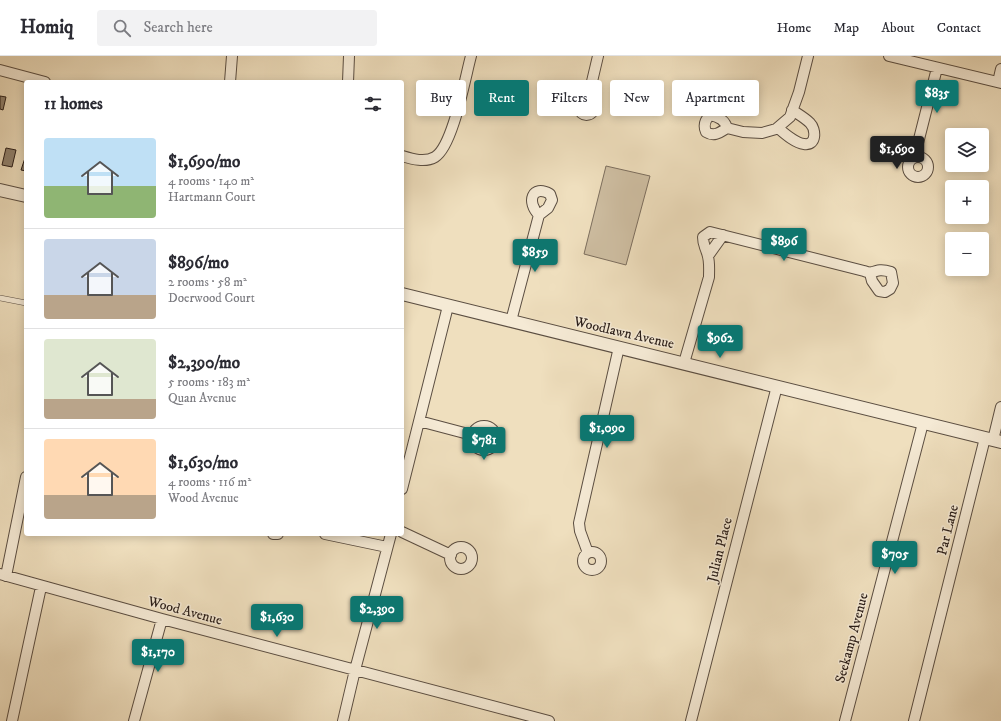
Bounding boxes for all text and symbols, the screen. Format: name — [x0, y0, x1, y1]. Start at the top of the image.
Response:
search box — [97, 10, 377, 46]
text: Homiq — [20, 16, 73, 39]
icon: search — [111, 17, 133, 39]
text: Search here — [143, 18, 213, 37]
text: Home — [777, 19, 811, 37]
text: Map — [833, 19, 859, 37]
text: About — [881, 19, 915, 37]
text: Contact — [937, 19, 981, 37]
chip: Buy — [416, 80, 466, 116]
chip: Rent — [474, 80, 529, 116]
chip: Filters — [537, 80, 602, 116]
chip: New — [610, 80, 664, 116]
chip: Apartment — [672, 80, 759, 116]
pin: $835 — [913, 80, 961, 114]
text: $835 — [925, 85, 949, 101]
text: 11 homes — [44, 93, 103, 115]
icon: filters — [362, 93, 384, 115]
map controls — [945, 128, 989, 276]
button: layers — [945, 128, 989, 172]
pin: $1,690 — [864, 136, 930, 170]
text: $1,690 — [879, 141, 915, 157]
text: $1,690/mo — [168, 151, 240, 173]
icon: home — [76, 154, 124, 202]
text: 4 rooms · 140 m² — [168, 173, 254, 189]
button: + — [945, 180, 989, 224]
text: Hartmann Court — [168, 189, 255, 205]
pin: $896 — [760, 228, 808, 262]
button: − — [945, 232, 989, 276]
text: $896 — [771, 233, 797, 249]
pin: $859 — [511, 239, 559, 273]
text: $859 — [522, 244, 548, 260]
text: $896/mo — [168, 252, 229, 274]
icon: home — [76, 255, 124, 303]
text: 2 rooms · 58 m² — [168, 274, 247, 290]
text: Doerwood Court — [168, 290, 255, 306]
street label: Woodlawn Avenue — [571, 312, 676, 353]
pin: $962 — [696, 325, 744, 359]
text: $962 — [707, 330, 733, 346]
text: $2,390/mo — [168, 352, 240, 374]
icon: home — [76, 355, 124, 403]
text: 5 rooms · 183 m² — [168, 374, 250, 390]
text: Quan Avenue — [168, 390, 237, 406]
pin: $1,090 — [574, 415, 640, 449]
text: $1,090 — [589, 420, 625, 436]
pin: $781 — [460, 427, 508, 461]
text: $781 — [471, 432, 497, 448]
text: $1,630/mo — [168, 452, 238, 474]
icon: home — [76, 455, 124, 503]
text: 4 rooms · 116 m² — [168, 474, 251, 490]
text: Wood Avenue — [168, 490, 239, 506]
street label: Par Lane — [933, 503, 963, 557]
street label: Julian Place — [703, 516, 737, 586]
pin: $705 — [871, 541, 919, 575]
text: $705 — [881, 546, 909, 562]
street label: Seekamp Avenue — [831, 591, 873, 685]
street label: Wood Avenue — [145, 592, 224, 630]
pin: $2,390 — [344, 596, 410, 630]
text: $2,390 — [359, 601, 395, 617]
pin: $1,630 — [244, 604, 310, 638]
text: $1,630 — [260, 609, 294, 625]
pin: $1,170 — [125, 639, 191, 673]
text: $1,170 — [141, 644, 175, 660]

